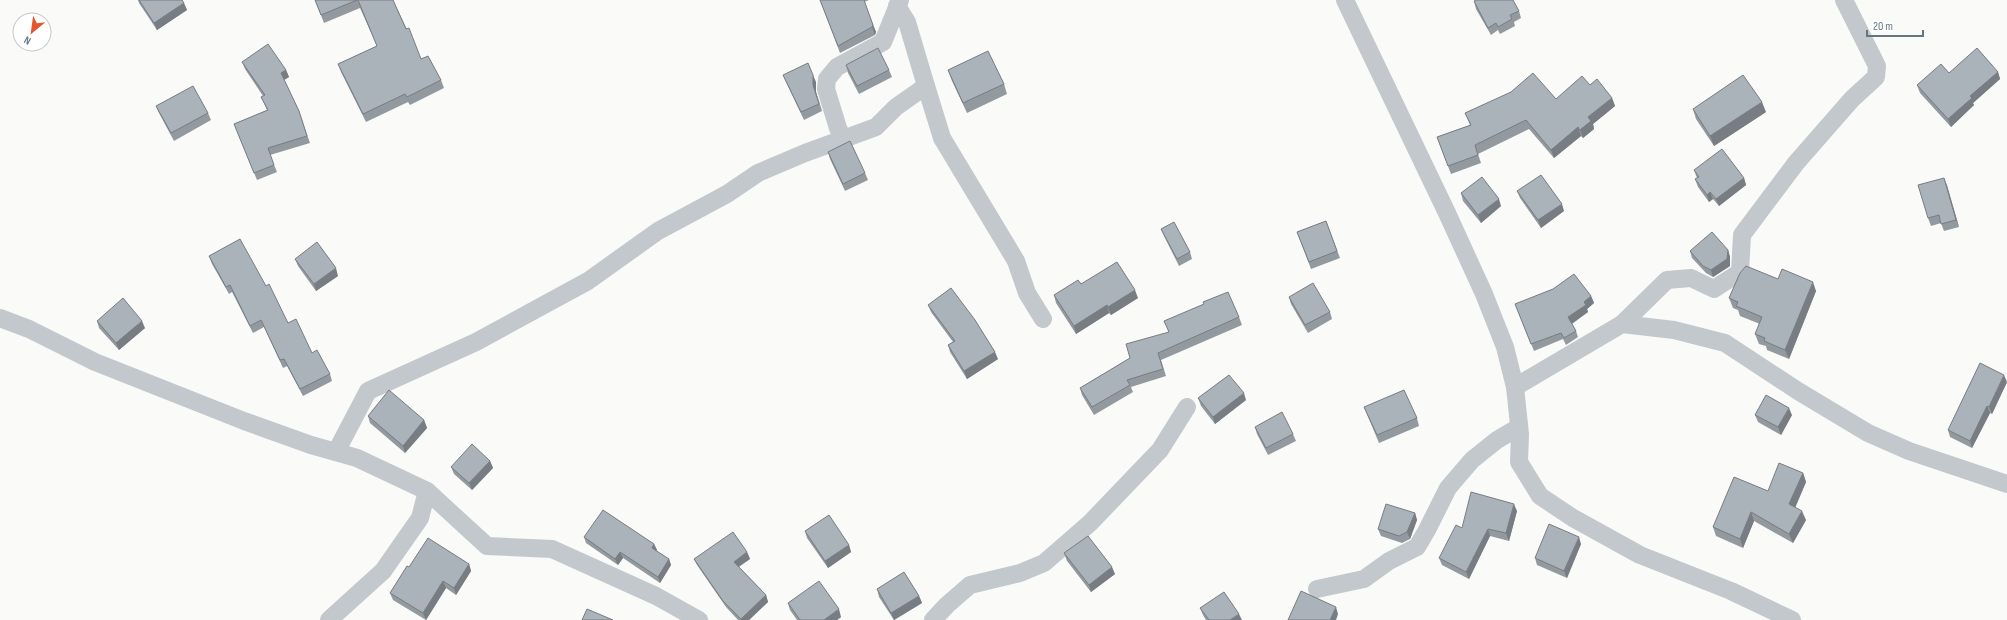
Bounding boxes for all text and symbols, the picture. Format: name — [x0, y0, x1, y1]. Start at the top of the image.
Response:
north arrow — [12, 12, 52, 52]
scale bar — [1867, 12, 1923, 38]
text: 20 m — [1873, 19, 1893, 34]
text: N — [22, 33, 33, 47]

